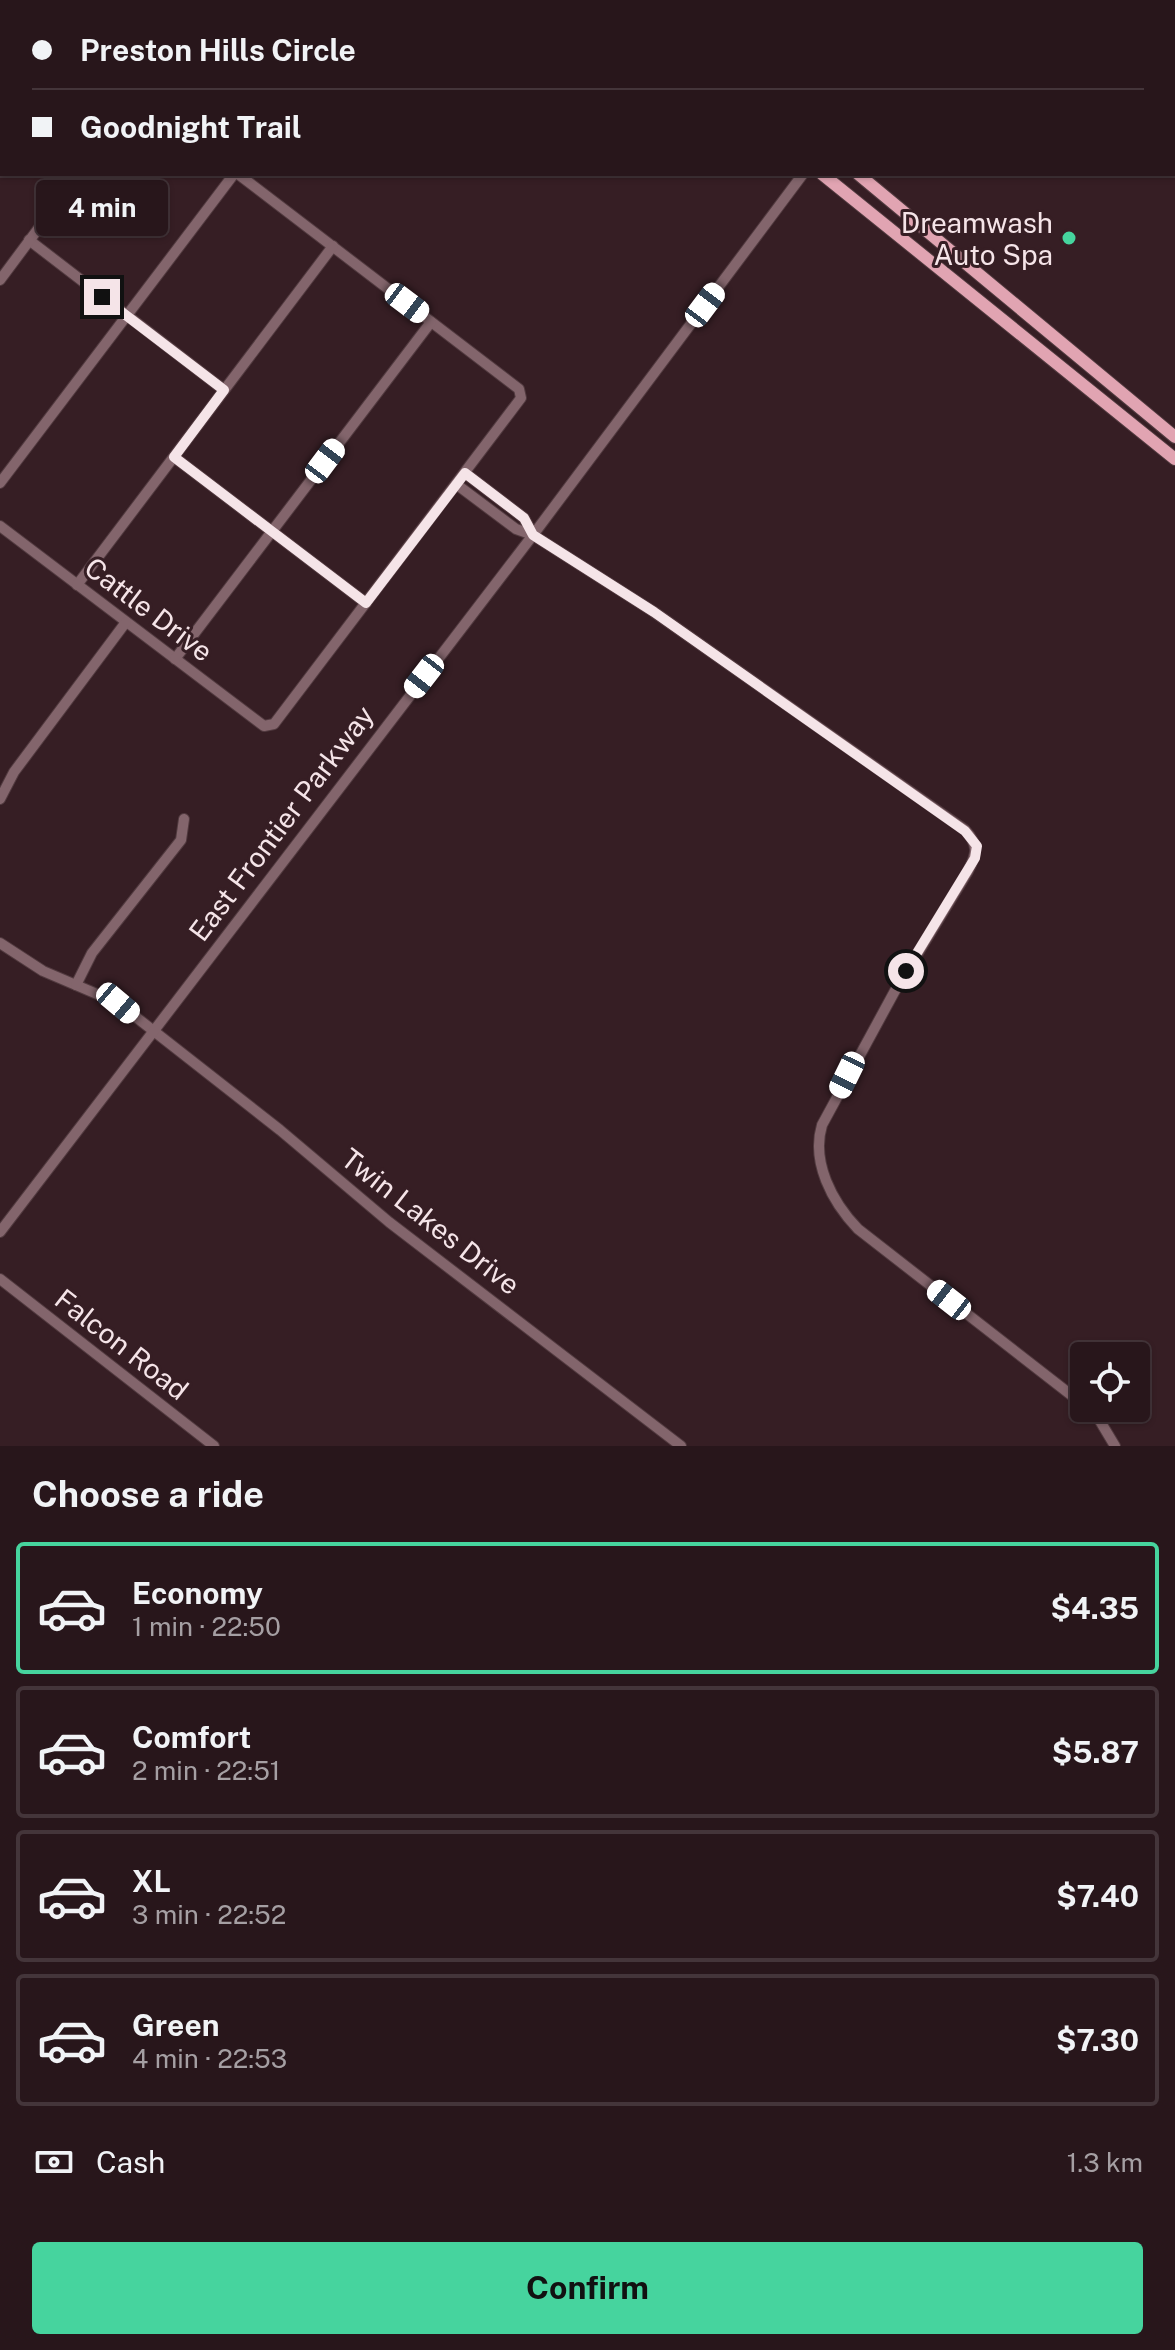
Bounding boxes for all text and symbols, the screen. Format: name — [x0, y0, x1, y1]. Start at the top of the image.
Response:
text: Preston Hills Circle — [80, 32, 356, 68]
text: Goodnight Trail — [80, 109, 302, 145]
callout: 4 min — [36, 181, 168, 237]
text: 4 min — [68, 192, 136, 223]
place label: Dreamwash Auto Spa — [901, 206, 1053, 271]
marker: Dreamwash Auto Spa — [1060, 229, 1078, 247]
route end — [84, 279, 120, 315]
car — [381, 279, 433, 327]
car — [681, 279, 729, 331]
car — [301, 435, 349, 487]
street label: Cattle Drive — [79, 550, 219, 668]
car — [400, 650, 448, 702]
street label: East Frontier Parkway — [182, 699, 380, 947]
route start — [888, 953, 924, 989]
car — [92, 978, 144, 1028]
car — [826, 1048, 868, 1102]
street label: Twin Lakes Drive — [335, 1141, 527, 1301]
car — [923, 1276, 975, 1324]
street label: Falcon Road — [49, 1282, 195, 1406]
map controls — [1070, 1342, 1150, 1422]
button: locate — [1070, 1342, 1150, 1422]
text: Choose a ride — [32, 1473, 264, 1515]
icon: car — [36, 1572, 108, 1644]
text: Economy — [132, 1575, 263, 1611]
text: $4.35 — [1051, 1590, 1139, 1626]
text: 1 min · 22:50 — [132, 1611, 281, 1642]
icon: car — [36, 1716, 108, 1788]
text: Comfort — [132, 1719, 251, 1755]
text: $5.87 — [1052, 1734, 1139, 1770]
text: 2 min · 22:51 — [132, 1755, 280, 1786]
icon: car — [36, 1860, 108, 1932]
text: XL — [132, 1863, 171, 1899]
text: $7.40 — [1056, 1878, 1139, 1914]
text: 3 min · 22:52 — [132, 1899, 286, 1930]
icon: car — [36, 2004, 108, 2076]
text: Green — [132, 2007, 219, 2043]
text: $7.30 — [1056, 2022, 1139, 2058]
text: 4 min · 22:53 — [132, 2043, 287, 2074]
icon: cash — [32, 2140, 76, 2184]
text: Cash — [96, 2144, 165, 2180]
text: 1.3 km — [1067, 2147, 1143, 2178]
button: Confirm — [32, 2242, 1143, 2334]

